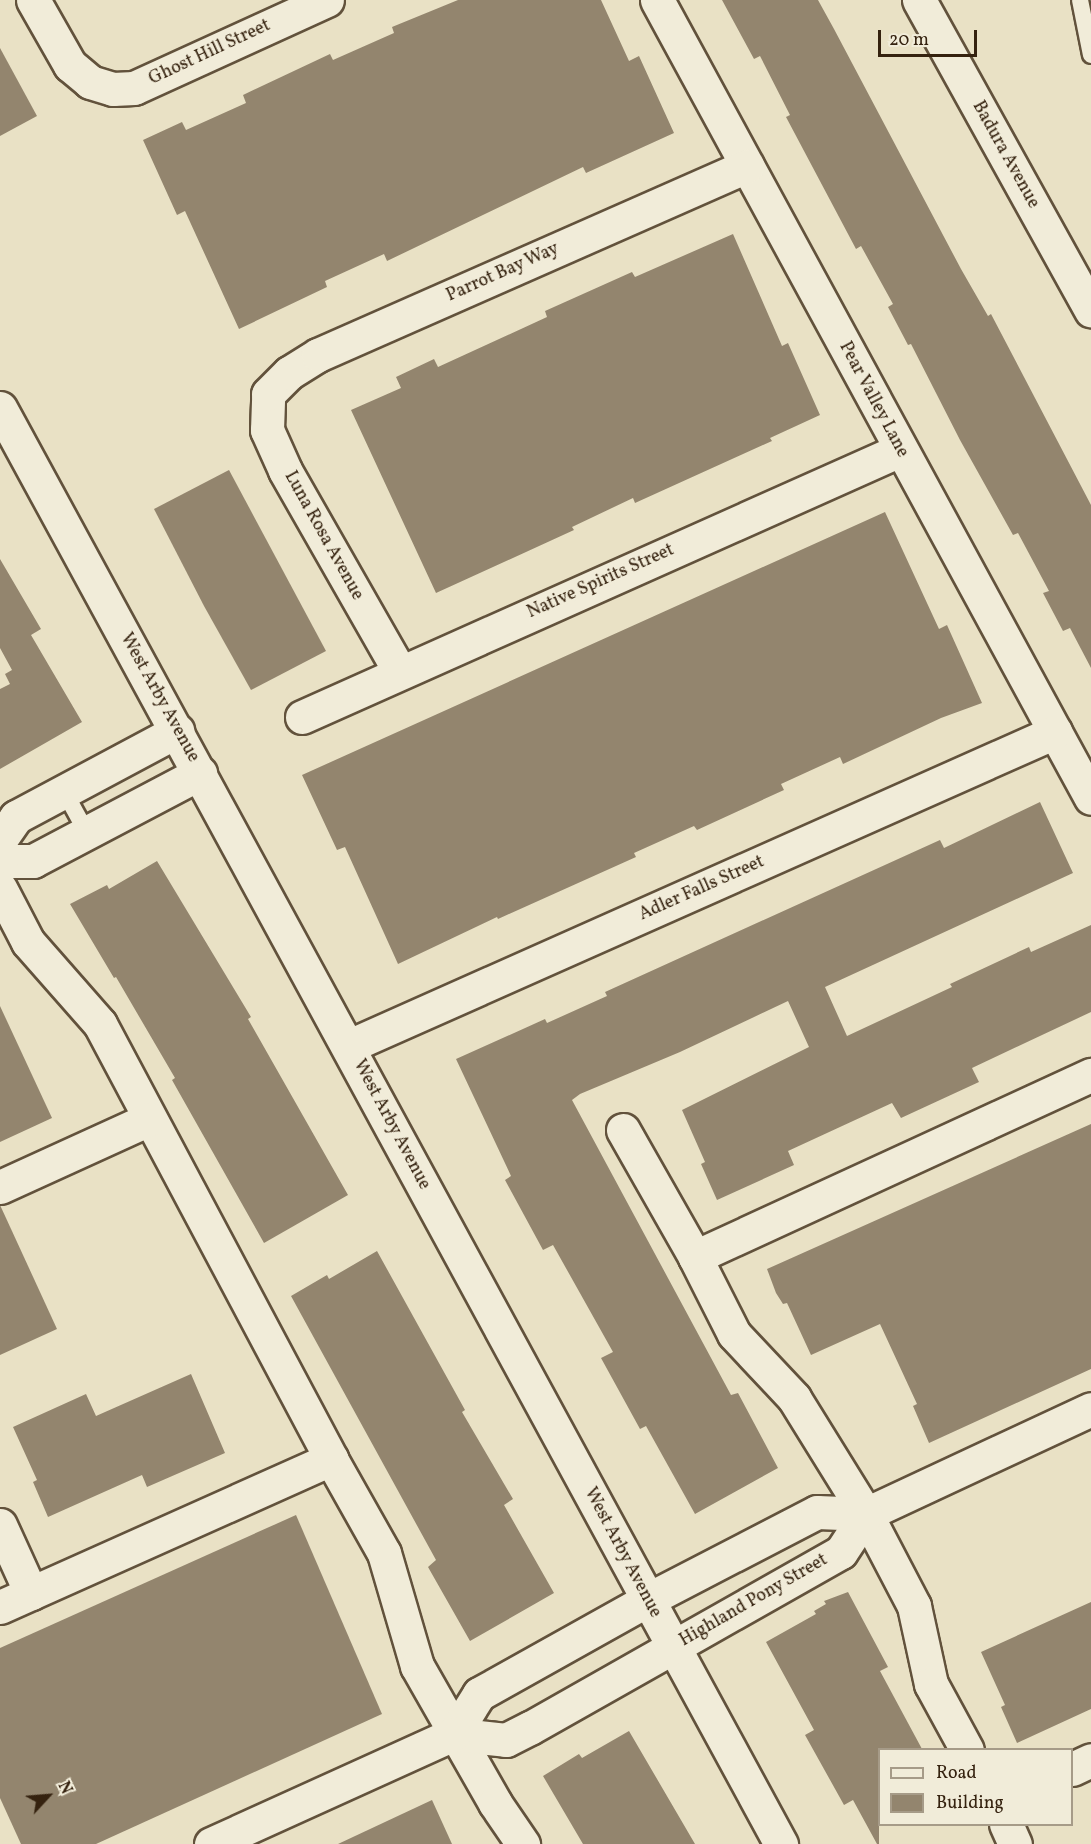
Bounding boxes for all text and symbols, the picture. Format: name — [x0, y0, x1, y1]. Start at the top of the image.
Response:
street label: Ghost Hill Street — [146, 15, 274, 91]
scale bar — [881, 18, 980, 56]
text: 20 m — [889, 28, 929, 53]
street label: Badura Avenue — [967, 98, 1043, 212]
street label: Parrot Bay Way — [443, 238, 563, 308]
street label: Pear Valley Lane — [833, 338, 913, 462]
street label: Luna Rosa Avenue — [279, 468, 367, 604]
street label: Native Spirits Street — [524, 540, 678, 624]
street label: West Arby Avenue — [114, 629, 204, 767]
street label: Adler Falls Street — [636, 852, 768, 926]
street label: West Arby Avenue — [347, 1056, 435, 1194]
street label: West Arby Avenue — [578, 1484, 666, 1622]
street label: Highland Pony Street — [676, 1550, 832, 1652]
legend — [878, 1748, 1073, 1826]
text: Road — [936, 1761, 977, 1786]
north arrow — [18, 1766, 78, 1826]
text: N — [52, 1778, 77, 1798]
text: Building — [936, 1791, 1004, 1816]

